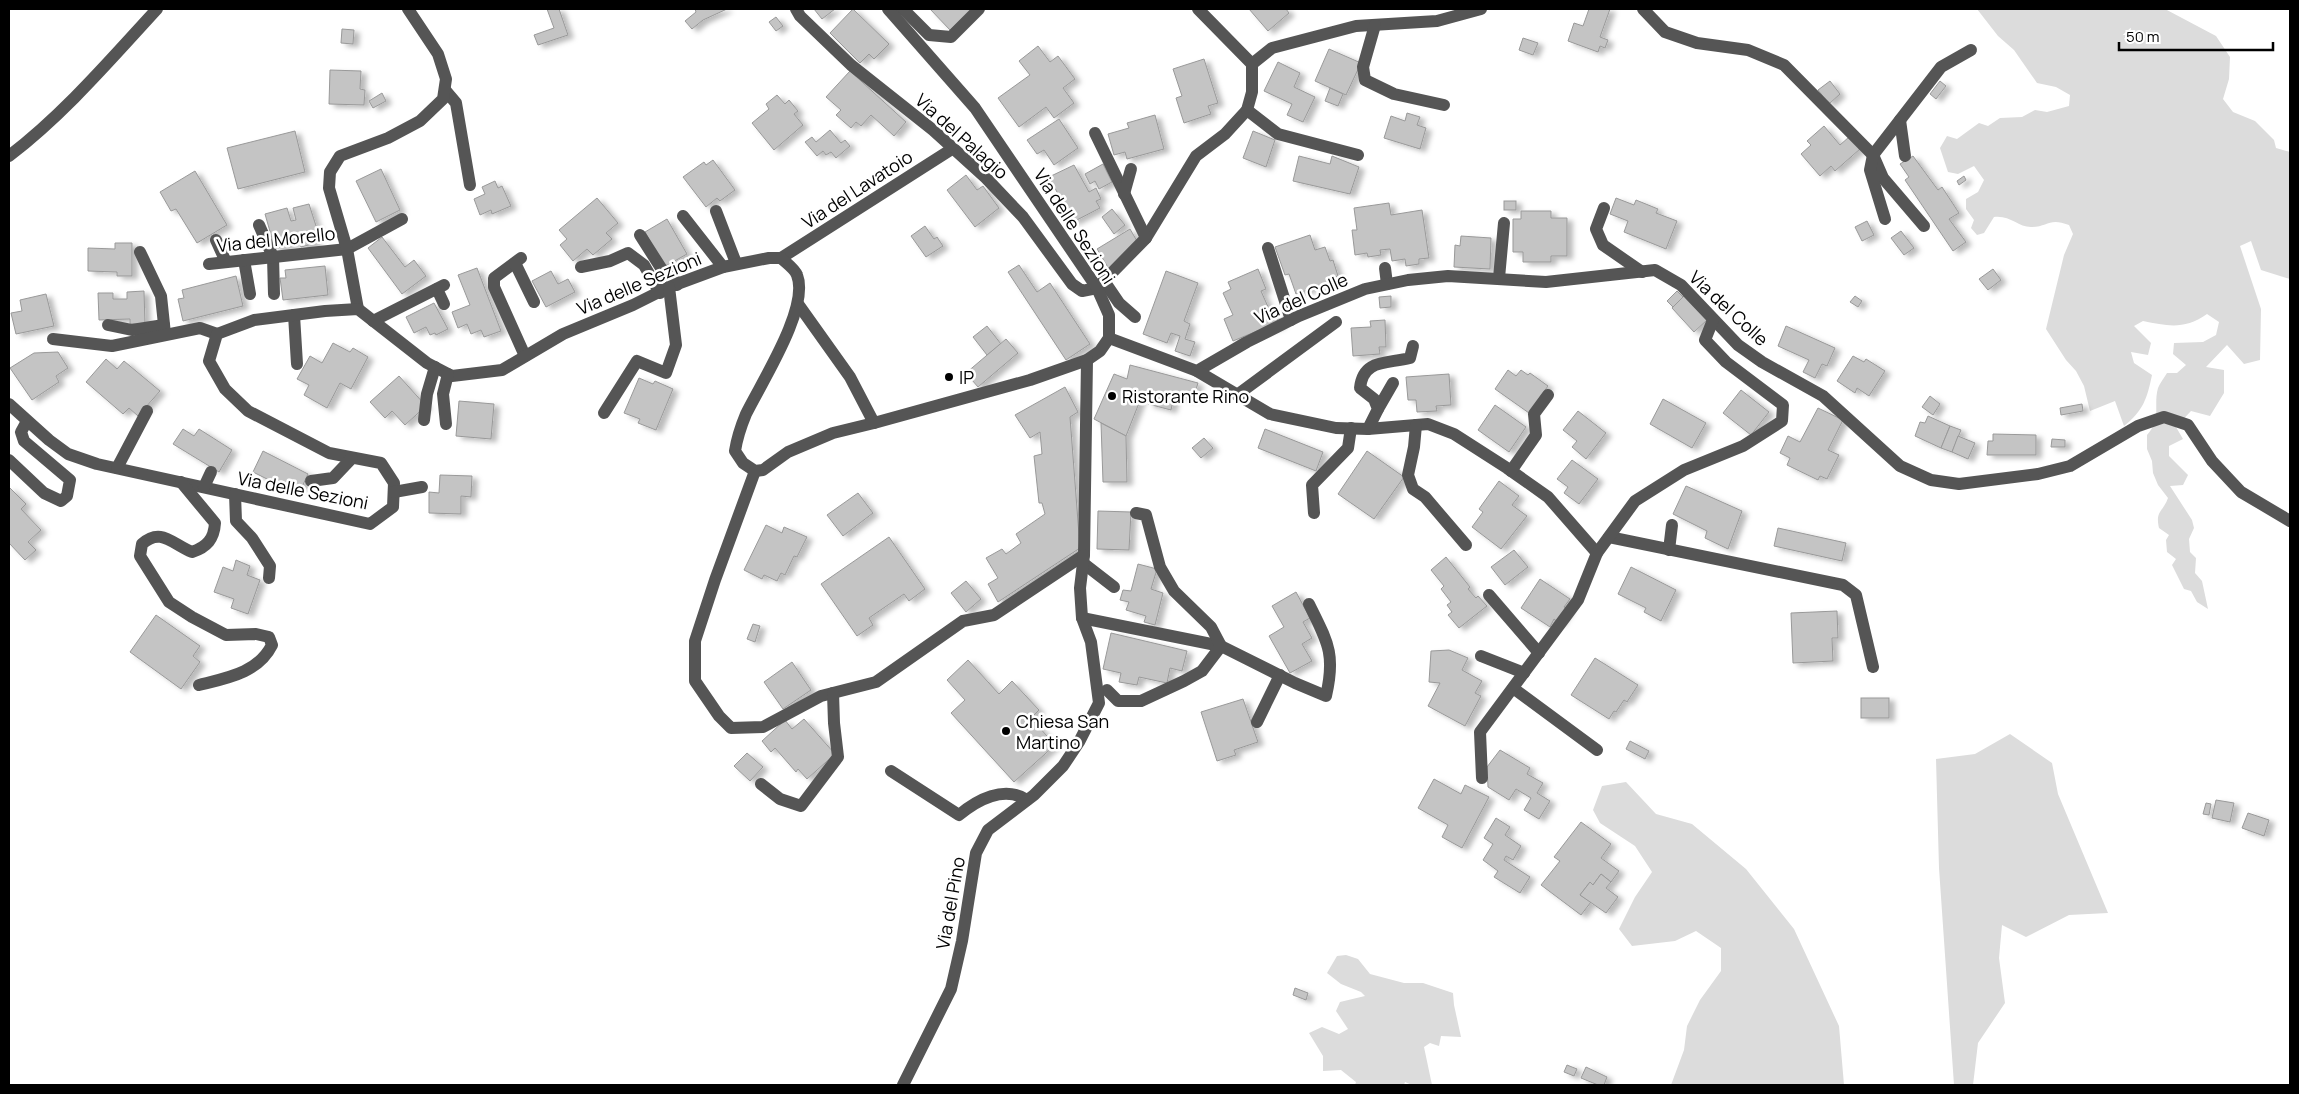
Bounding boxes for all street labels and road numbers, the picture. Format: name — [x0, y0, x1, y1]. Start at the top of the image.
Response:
street label: Via del Palagio — [910, 88, 1014, 184]
street label: Via del Lavatoio — [797, 144, 917, 234]
street label: Via delle Sezioni — [1029, 164, 1121, 288]
street label: Via del Morello — [216, 221, 336, 257]
street label: Via delle Sezioni — [573, 246, 705, 320]
street label: Via del Colle — [1684, 265, 1774, 351]
street label: Via del Colle — [1251, 267, 1351, 329]
street label: Via delle Sezioni — [235, 466, 371, 514]
street label: Via del Pino — [930, 855, 970, 951]

